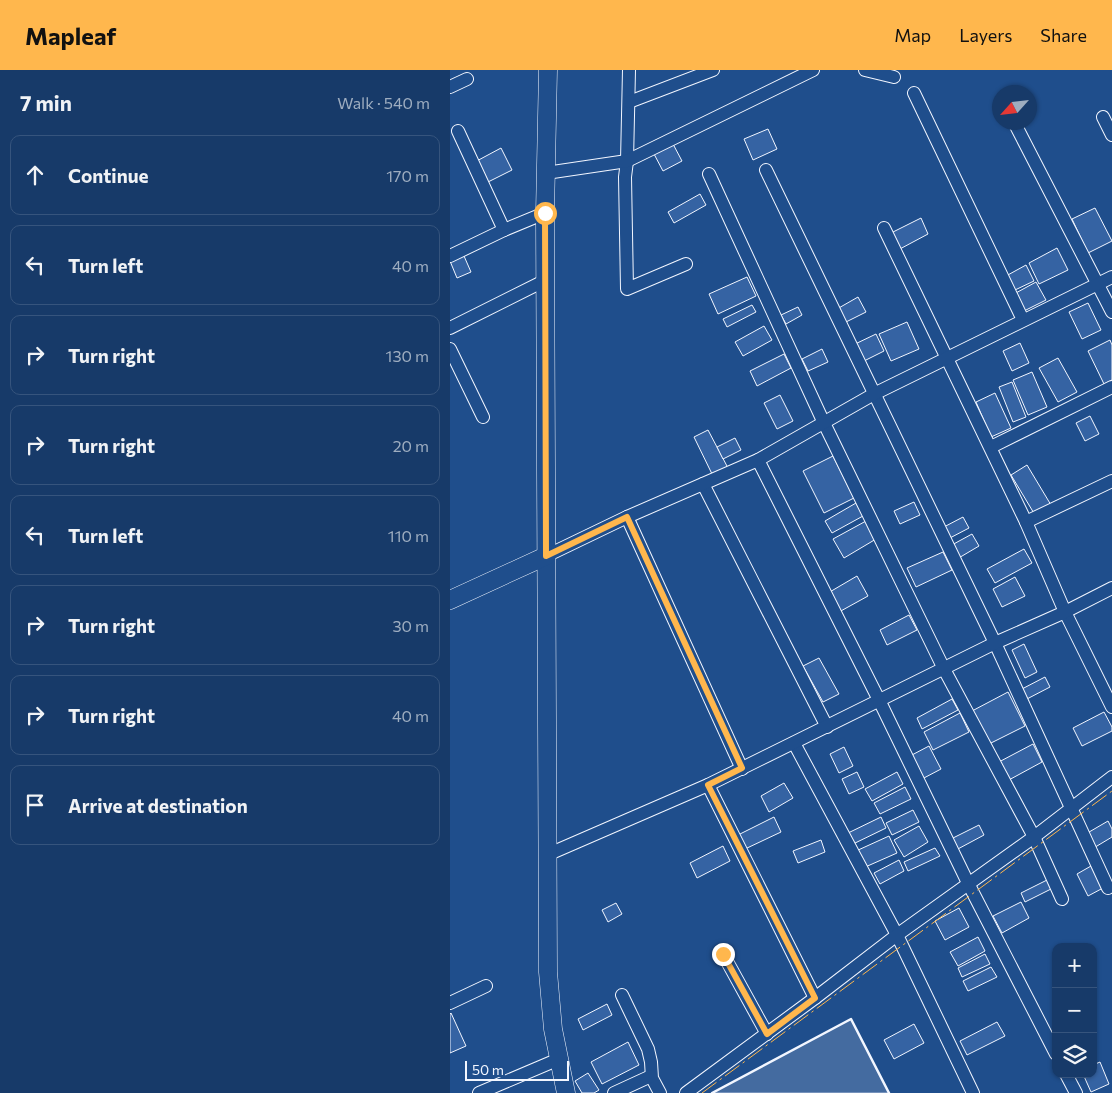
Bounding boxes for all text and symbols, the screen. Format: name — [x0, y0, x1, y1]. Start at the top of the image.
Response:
text: Mapleaf — [25, 21, 116, 50]
text: Map — [894, 24, 931, 46]
text: Layers — [959, 24, 1012, 46]
text: Share — [1040, 24, 1087, 46]
north arrow — [992, 85, 1037, 130]
text: 7 min — [20, 90, 72, 115]
text: Walk · 540 m — [337, 93, 430, 112]
icon: ahead — [21, 161, 49, 189]
text: Continue — [68, 164, 148, 187]
text: 170 m — [386, 166, 429, 185]
route start — [534, 202, 557, 225]
icon: left — [21, 251, 49, 279]
text: Turn left — [68, 254, 143, 277]
text: 40 m — [392, 256, 429, 275]
icon: right — [21, 341, 49, 369]
text: Turn right — [68, 344, 155, 367]
text: 130 m — [386, 346, 429, 365]
icon: right — [21, 431, 49, 459]
text: Turn right — [68, 434, 155, 457]
text: 20 m — [393, 436, 429, 455]
icon: left — [21, 521, 49, 549]
text: Turn left — [68, 524, 143, 547]
text: 110 m — [388, 526, 429, 545]
icon: right — [21, 611, 49, 639]
text: Turn right — [68, 614, 155, 637]
text: 30 m — [392, 616, 429, 635]
icon: right — [21, 701, 49, 729]
text: Turn right — [68, 704, 155, 727]
text: 40 m — [392, 706, 429, 725]
icon: arrive — [21, 791, 49, 819]
text: Arrive at destination — [68, 794, 248, 817]
route end — [712, 943, 735, 966]
map controls — [1052, 943, 1097, 1078]
button: + — [1052, 943, 1097, 988]
button: − — [1052, 988, 1097, 1033]
button: layers — [1052, 1033, 1097, 1078]
scale bar — [465, 1058, 569, 1081]
text: 50 m — [472, 1061, 504, 1078]

